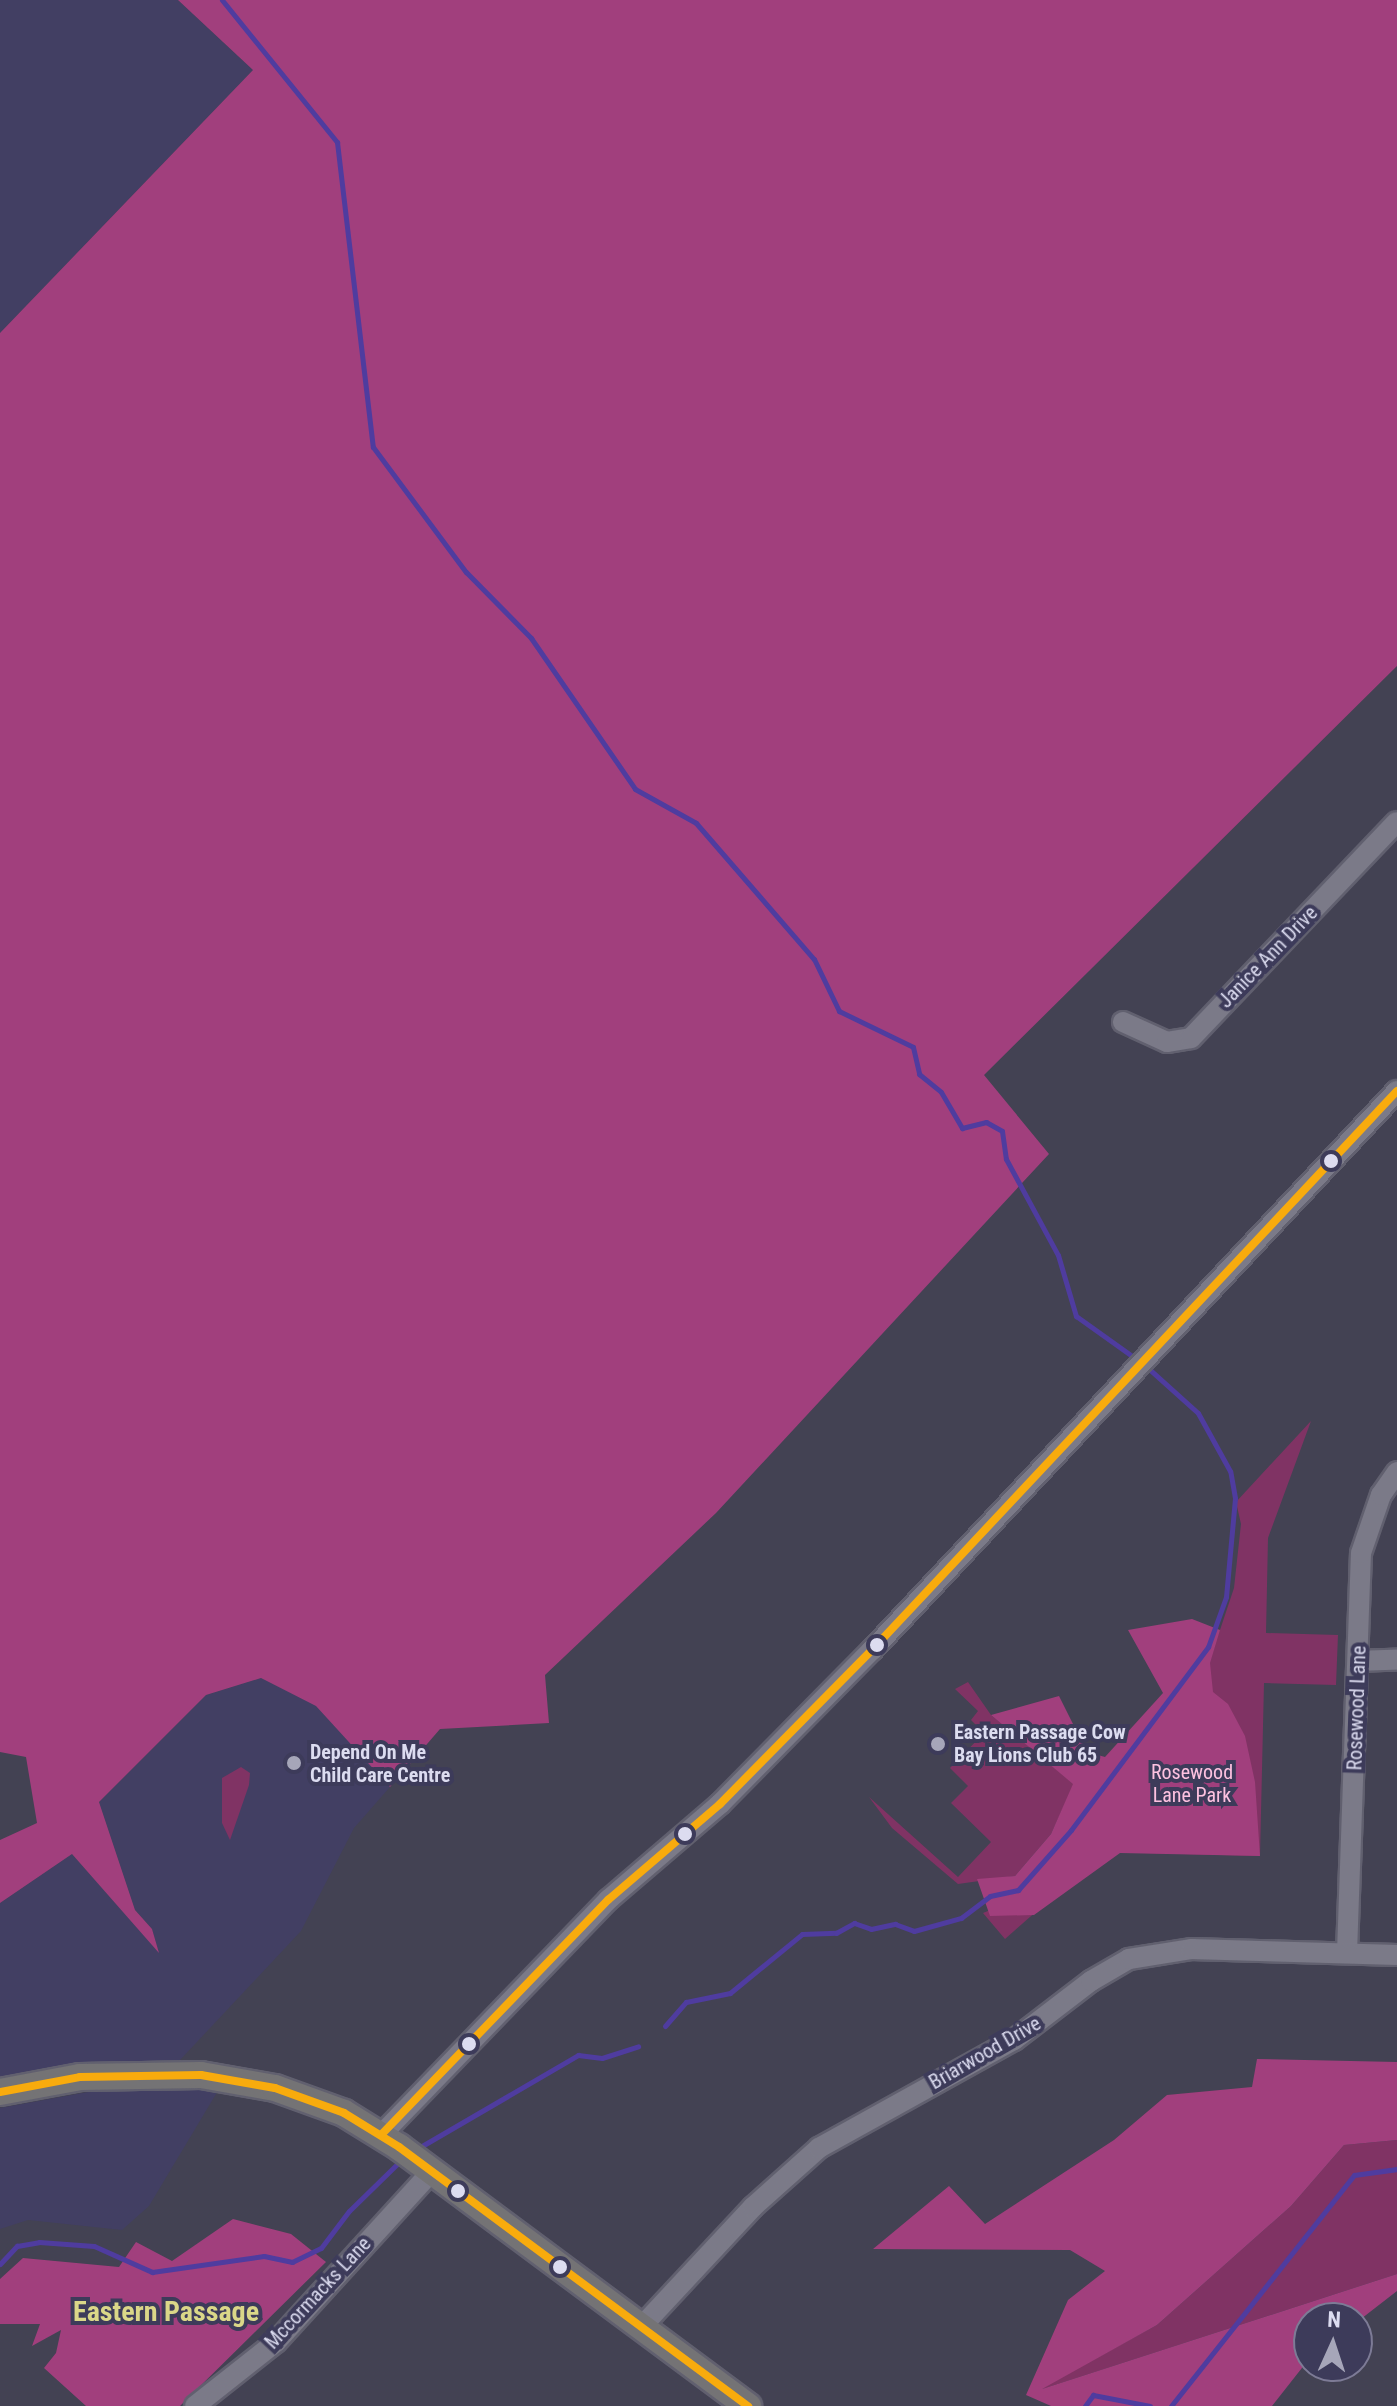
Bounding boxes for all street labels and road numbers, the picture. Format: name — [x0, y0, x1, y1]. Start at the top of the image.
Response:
street label: Janice Ann Drive — [1213, 901, 1323, 1013]
street label: Rosewood Lane — [1343, 1645, 1371, 1771]
street label: Briarwood Drive — [925, 2011, 1045, 2095]
street label: Mccormacks Lane — [260, 2232, 376, 2354]

